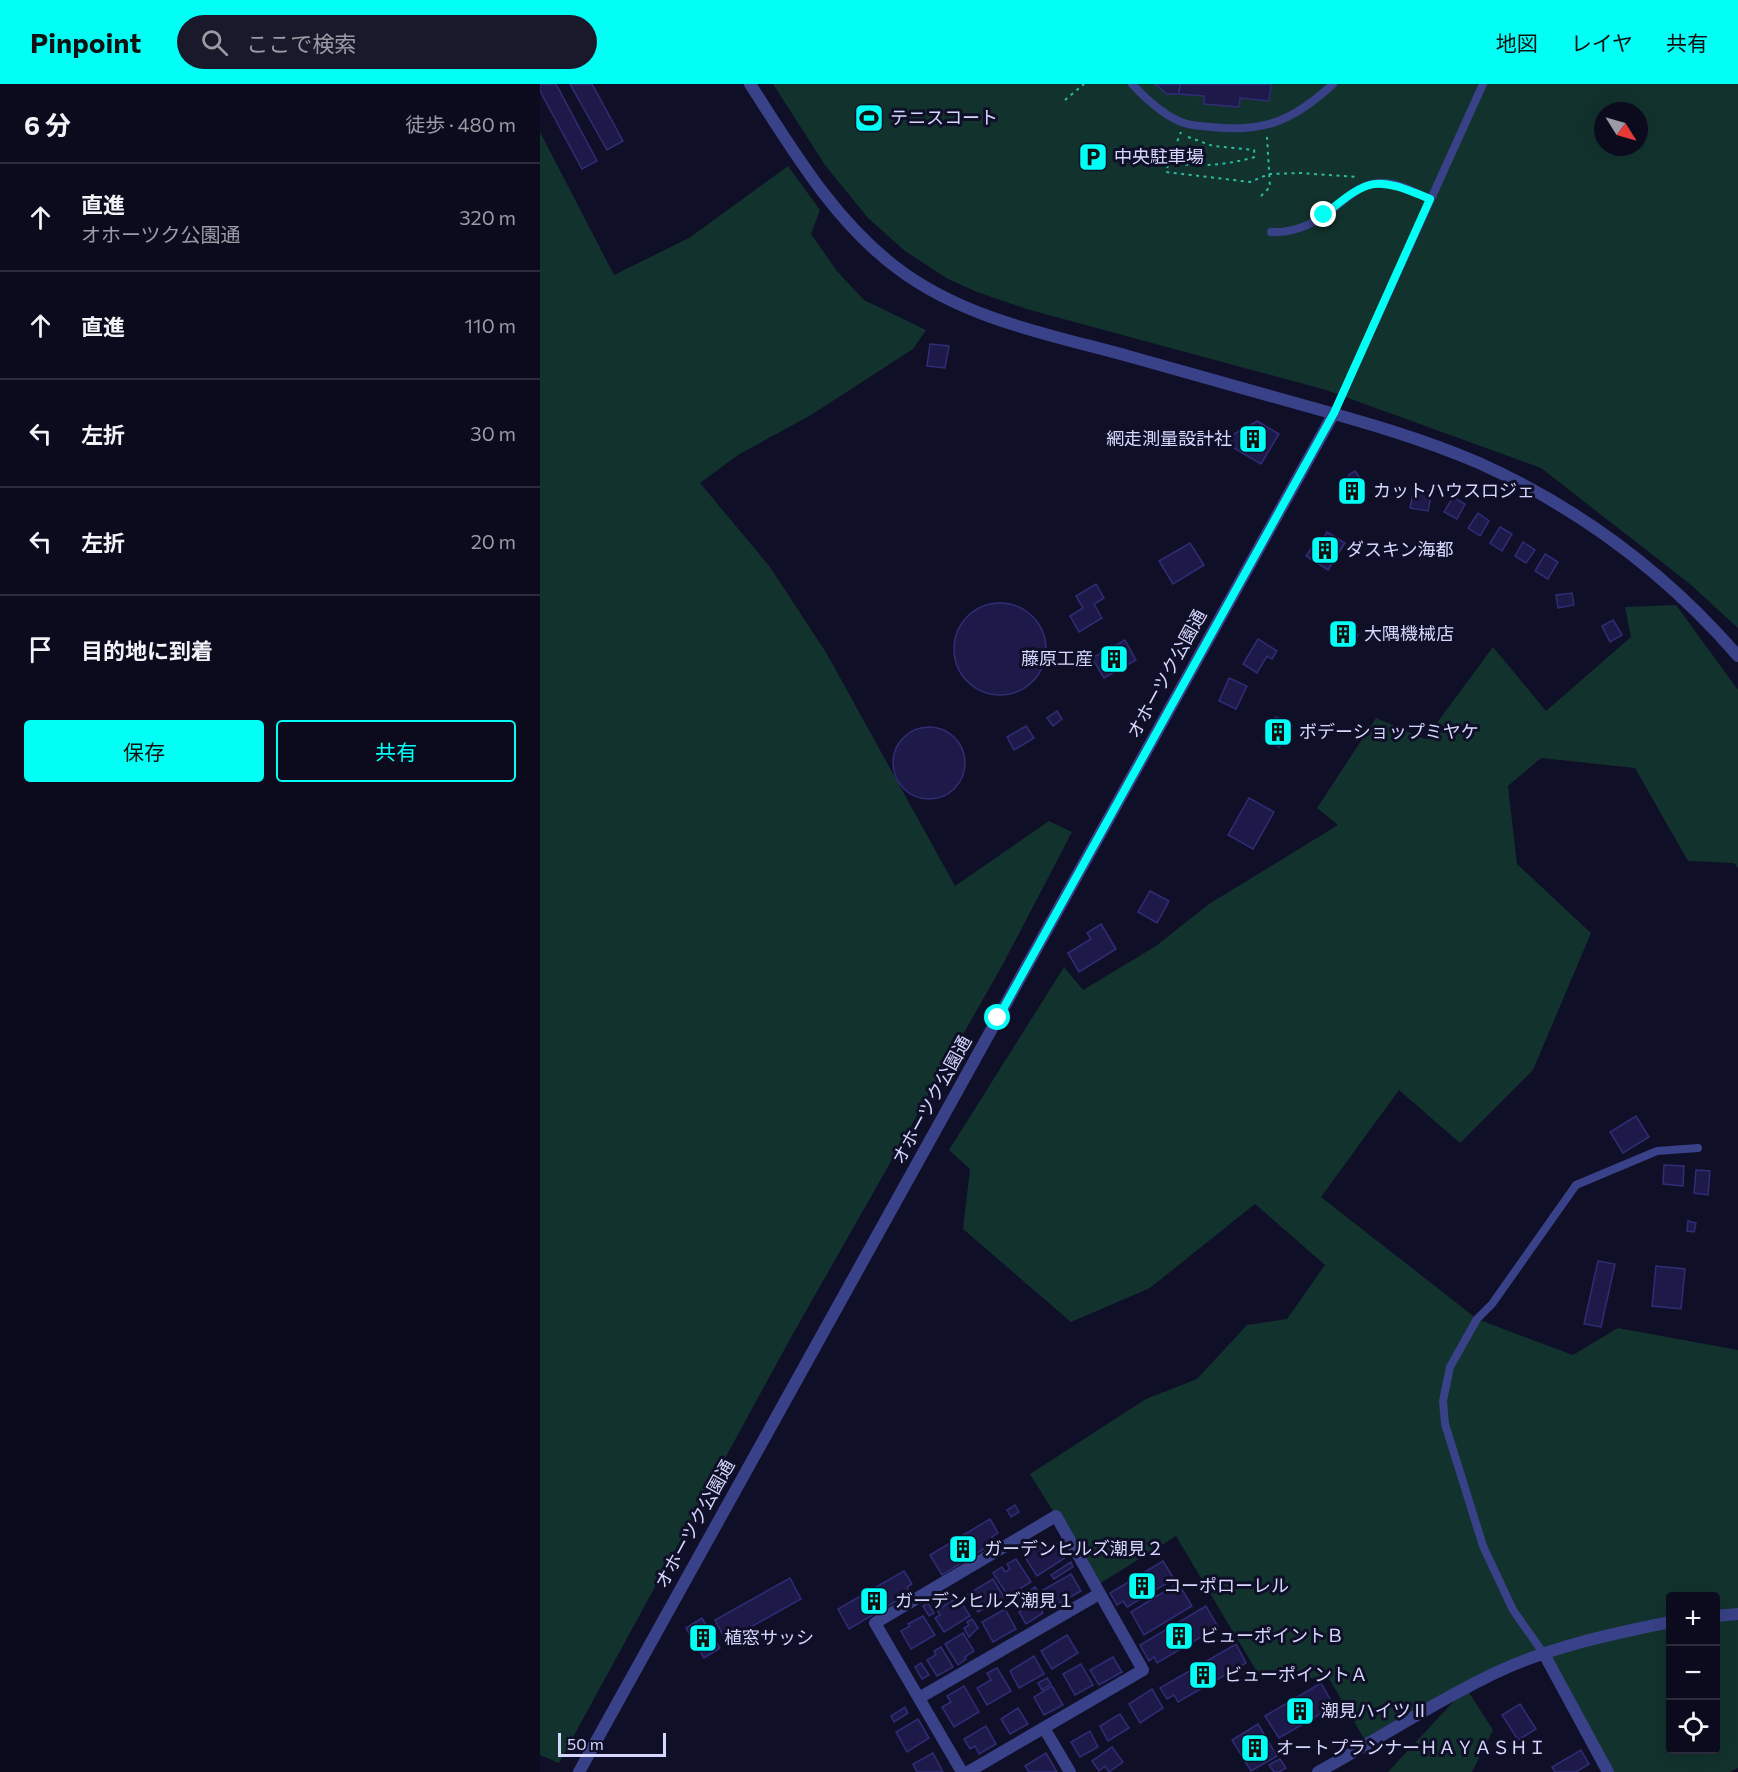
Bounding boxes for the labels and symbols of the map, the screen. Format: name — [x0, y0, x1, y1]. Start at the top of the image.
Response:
sports icon: テニスコート — [853, 102, 885, 134]
north arrow — [1594, 102, 1648, 156]
place label: テニスコート — [890, 106, 998, 128]
parking icon: 中央駐車場 — [1077, 141, 1109, 173]
place label: 中央駐車場 — [1114, 145, 1204, 167]
route end — [1310, 201, 1336, 227]
building icon: 網走測量設計社 — [1237, 423, 1269, 455]
place label: 網走測量設計社 — [1106, 427, 1232, 449]
building icon: カットハウスロジェ — [1336, 475, 1368, 507]
place label: カットハウスロジェ — [1373, 479, 1535, 501]
building icon: ダスキン海都 — [1309, 534, 1341, 566]
place label: ダスキン海都 — [1346, 538, 1453, 560]
street label: オホーツク公園通 — [1122, 605, 1211, 742]
building icon: 大隅機械店 — [1327, 618, 1359, 650]
place label: 大隅機械店 — [1364, 622, 1454, 644]
building icon: 藤原工産 — [1098, 643, 1130, 675]
place label: 藤原工産 — [1021, 647, 1093, 669]
building icon: ボデーショップミヤケ — [1262, 716, 1294, 748]
place label: ボデーショップミヤケ — [1299, 720, 1479, 742]
route start — [984, 1004, 1010, 1030]
street label: オホーツク公園通 — [887, 1031, 976, 1168]
street label: オホーツク公園通 — [650, 1455, 739, 1592]
building icon: ガーデンヒルズ潮見２ — [947, 1533, 979, 1565]
place label: ガーデンヒルズ潮見２ — [984, 1537, 1164, 1559]
building icon: コーポローレル — [1126, 1570, 1158, 1602]
place label: コーポローレル — [1163, 1574, 1289, 1596]
building icon: ガーデンヒルズ潮見１ — [858, 1585, 890, 1617]
place label: ガーデンヒルズ潮見１ — [895, 1589, 1075, 1611]
building icon: ビューポイントＢ — [1163, 1620, 1195, 1652]
building icon: 植窓サッシ — [687, 1622, 719, 1654]
place label: ビューポイントＢ — [1200, 1624, 1344, 1646]
place label: 植窓サッシ — [724, 1626, 814, 1648]
building icon: ビューポイントＡ — [1187, 1659, 1219, 1691]
place label: ビューポイントＡ — [1224, 1663, 1368, 1685]
building icon: 潮見ハイツⅡ — [1284, 1695, 1316, 1727]
place label: 潮見ハイツⅡ — [1321, 1699, 1429, 1721]
scale bar — [558, 1730, 666, 1758]
building icon: オートプランナーＨＡＹＡＳＨＩ — [1239, 1732, 1271, 1764]
place label: オートプランナーＨＡＹＡＳＨＩ — [1276, 1736, 1546, 1758]

